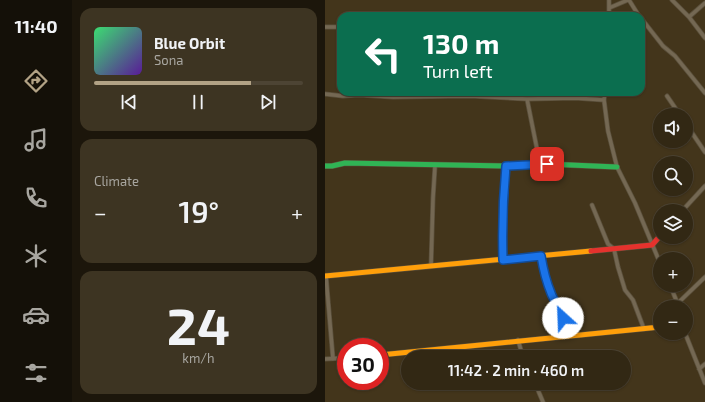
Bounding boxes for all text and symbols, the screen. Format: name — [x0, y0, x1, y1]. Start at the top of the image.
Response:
text: 11:40 — [14, 15, 58, 37]
text: 130 m — [423, 26, 499, 60]
icon: left — [357, 28, 409, 80]
text: Blue Orbit — [154, 34, 225, 52]
text: Sona — [154, 52, 183, 68]
text: Turn left — [423, 60, 493, 82]
icon: directions — [22, 67, 50, 95]
icon: previous — [118, 91, 140, 113]
icon: pause — [187, 91, 209, 113]
icon: next — [257, 91, 279, 113]
map controls — [653, 108, 693, 340]
button: sound — [653, 108, 693, 148]
icon: music — [22, 126, 50, 154]
pin — [530, 147, 564, 181]
icon: arrive — [536, 153, 558, 175]
button: search — [653, 156, 693, 196]
text: Climate — [94, 173, 139, 189]
icon: phone — [22, 184, 50, 212]
text: 19° — [179, 193, 219, 229]
text: − — [94, 199, 107, 225]
text: + — [291, 199, 303, 225]
button: layers — [653, 204, 693, 244]
icon: climate — [22, 242, 50, 270]
button: + — [653, 252, 693, 292]
text: 24 — [167, 293, 230, 355]
position arrow — [542, 297, 584, 339]
button: − — [653, 300, 693, 340]
icon: car — [22, 301, 50, 329]
speed limit sign: 30 — [337, 338, 389, 390]
text: km/h — [182, 350, 215, 366]
icon: filters — [22, 359, 50, 387]
text: 11:42 · 2 min · 460 m — [448, 361, 584, 379]

